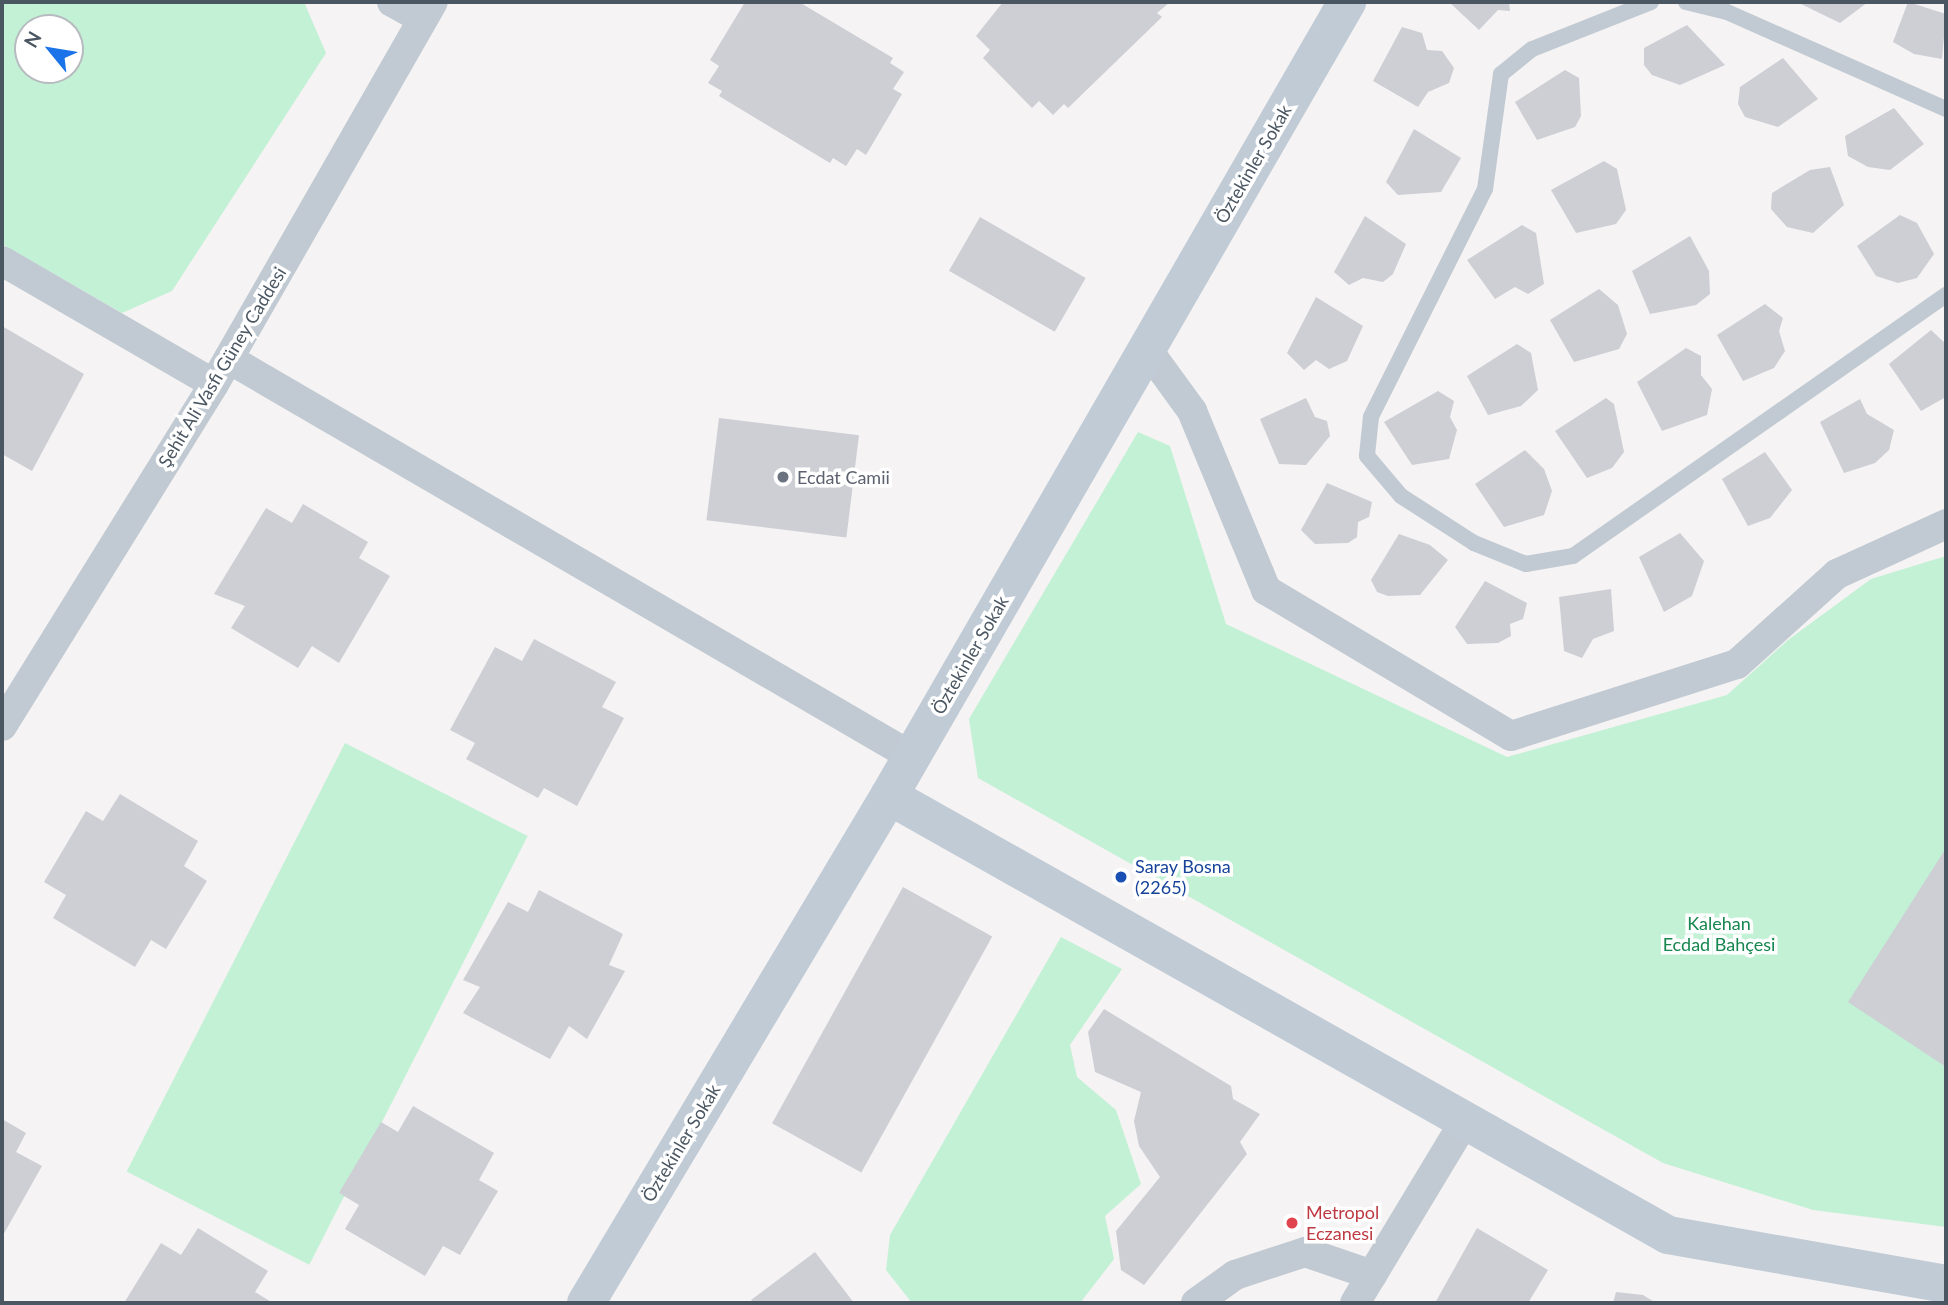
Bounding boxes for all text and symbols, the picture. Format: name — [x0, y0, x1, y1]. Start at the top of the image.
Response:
north arrow — [14, 14, 84, 84]
text: N — [18, 27, 46, 51]
street label: Öztekinler Sokak — [1210, 101, 1296, 227]
street label: Şehit Ali Vasfi Güney Caddesi — [153, 262, 291, 472]
place label: Ecdat Camii — [797, 466, 890, 488]
marker: Ecdat Camii — [775, 469, 791, 485]
street label: Öztekinler Sokak — [927, 592, 1013, 718]
place label: Saray Bosna (2265) — [1135, 856, 1231, 898]
marker: Saray Bosna (2265) — [1113, 869, 1129, 885]
park label: Kalehan Ecdad Bahçesi — [1663, 913, 1775, 956]
street label: Öztekinler Sokak — [637, 1080, 725, 1206]
place label: Metropol Eczanesi — [1306, 1202, 1379, 1244]
marker: Metropol Eczanesi — [1284, 1215, 1300, 1231]

